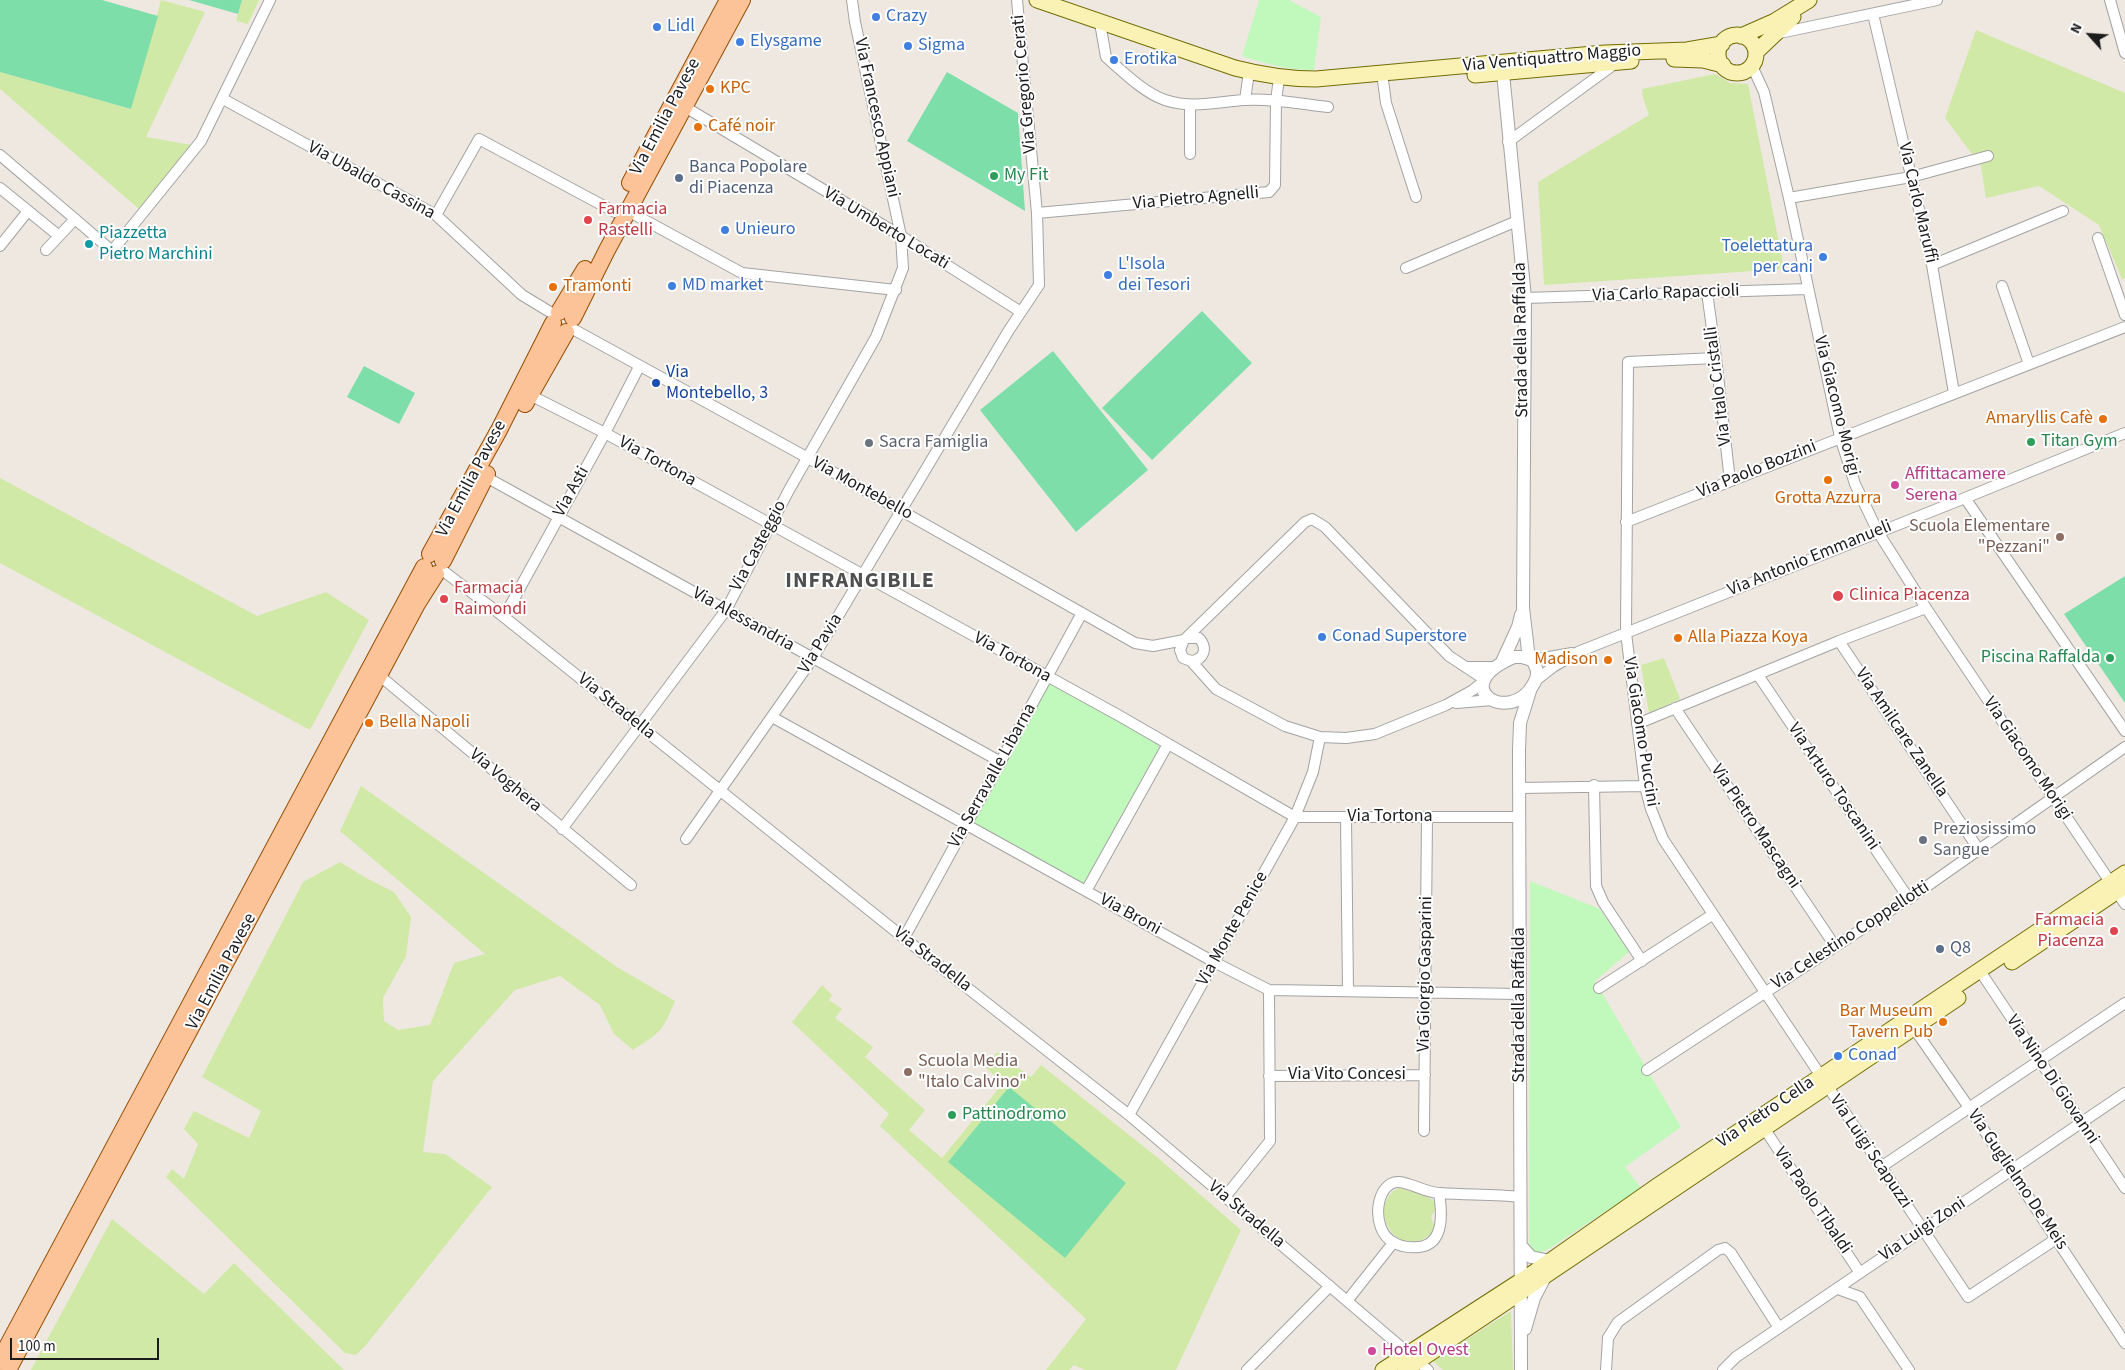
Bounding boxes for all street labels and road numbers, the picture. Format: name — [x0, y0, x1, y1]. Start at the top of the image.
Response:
street label: Via Gregorio Cerati — [1008, 14, 1042, 154]
street label: Via Francesco Appiani — [849, 36, 903, 200]
street label: Via Ventiquattro Maggio — [1462, 40, 1642, 78]
street label: Via Emilia Pavese — [626, 55, 706, 179]
street label: Via Ubaldo Cassina — [303, 137, 439, 225]
street label: Via Carlo Maruffi — [1893, 141, 1941, 265]
street label: Via Umberto Locati — [819, 183, 953, 275]
street label: Via Pietro Agnelli — [1132, 183, 1260, 215]
street label: Strada della Raffalda — [1510, 262, 1534, 418]
street label: Via Carlo Rapaccioli — [1592, 281, 1740, 307]
street label: Via Italo Cristalli — [1701, 325, 1737, 447]
street label: Via Giacomo Morigi — [1808, 334, 1864, 478]
street label: Via Emilia Pavese — [432, 417, 512, 541]
street label: Via Tortona — [614, 432, 700, 492]
street label: Via Paolo Bozzini — [1694, 436, 1820, 504]
street label: Via Montebello — [808, 452, 916, 526]
street label: Via Asti — [549, 463, 595, 521]
street label: Via Casteggio — [726, 497, 792, 595]
street label: Via Antonio Emmanueli — [1725, 516, 1895, 602]
street label: Via Alessandria — [688, 583, 798, 657]
street label: Via Pavia — [794, 610, 848, 678]
street label: Via Tortona — [969, 628, 1055, 688]
street label: Via Giacomo Puccini — [1617, 655, 1663, 809]
street label: Via Amilcare Zanella — [1850, 664, 1952, 802]
street label: Via Stradella — [573, 669, 659, 745]
street label: Via Giacomo Morigi — [1978, 693, 2076, 825]
street label: Via Serravalle Libarna — [944, 700, 1042, 852]
street label: Via Arturo Toscanini — [1782, 719, 1884, 855]
street label: Via Voghera — [464, 745, 546, 817]
street label: Via Pietro Mascagni — [1705, 761, 1805, 893]
street label: Via Tortona — [1347, 806, 1433, 828]
street label: Via Monte Penice — [1193, 868, 1273, 990]
street label: Via Celestino Coppellotti — [1768, 877, 1934, 995]
street label: Via Broni — [1095, 889, 1165, 941]
street label: Via Giorgio Gasparini — [1414, 896, 1438, 1052]
street label: Via Emilia Pavese — [182, 910, 262, 1034]
street label: Via Stradella — [888, 923, 976, 997]
street label: Strada della Raffalda — [1509, 927, 1531, 1083]
street label: Via Nino Di Giovanni — [2001, 1011, 2103, 1149]
street label: Via Vito Concesi — [1288, 1064, 1406, 1086]
street label: Via Pietro Cella — [1713, 1073, 1819, 1153]
street label: Via Luigi Scapuzzi — [1824, 1091, 1916, 1213]
street label: Via Guglielmo De Meis — [1962, 1106, 2072, 1254]
street label: Via Paolo Tibaldi — [1768, 1143, 1856, 1259]
street label: Via Stradella — [1203, 1177, 1289, 1253]
street label: Via Luigi Zoni — [1876, 1193, 1970, 1267]

